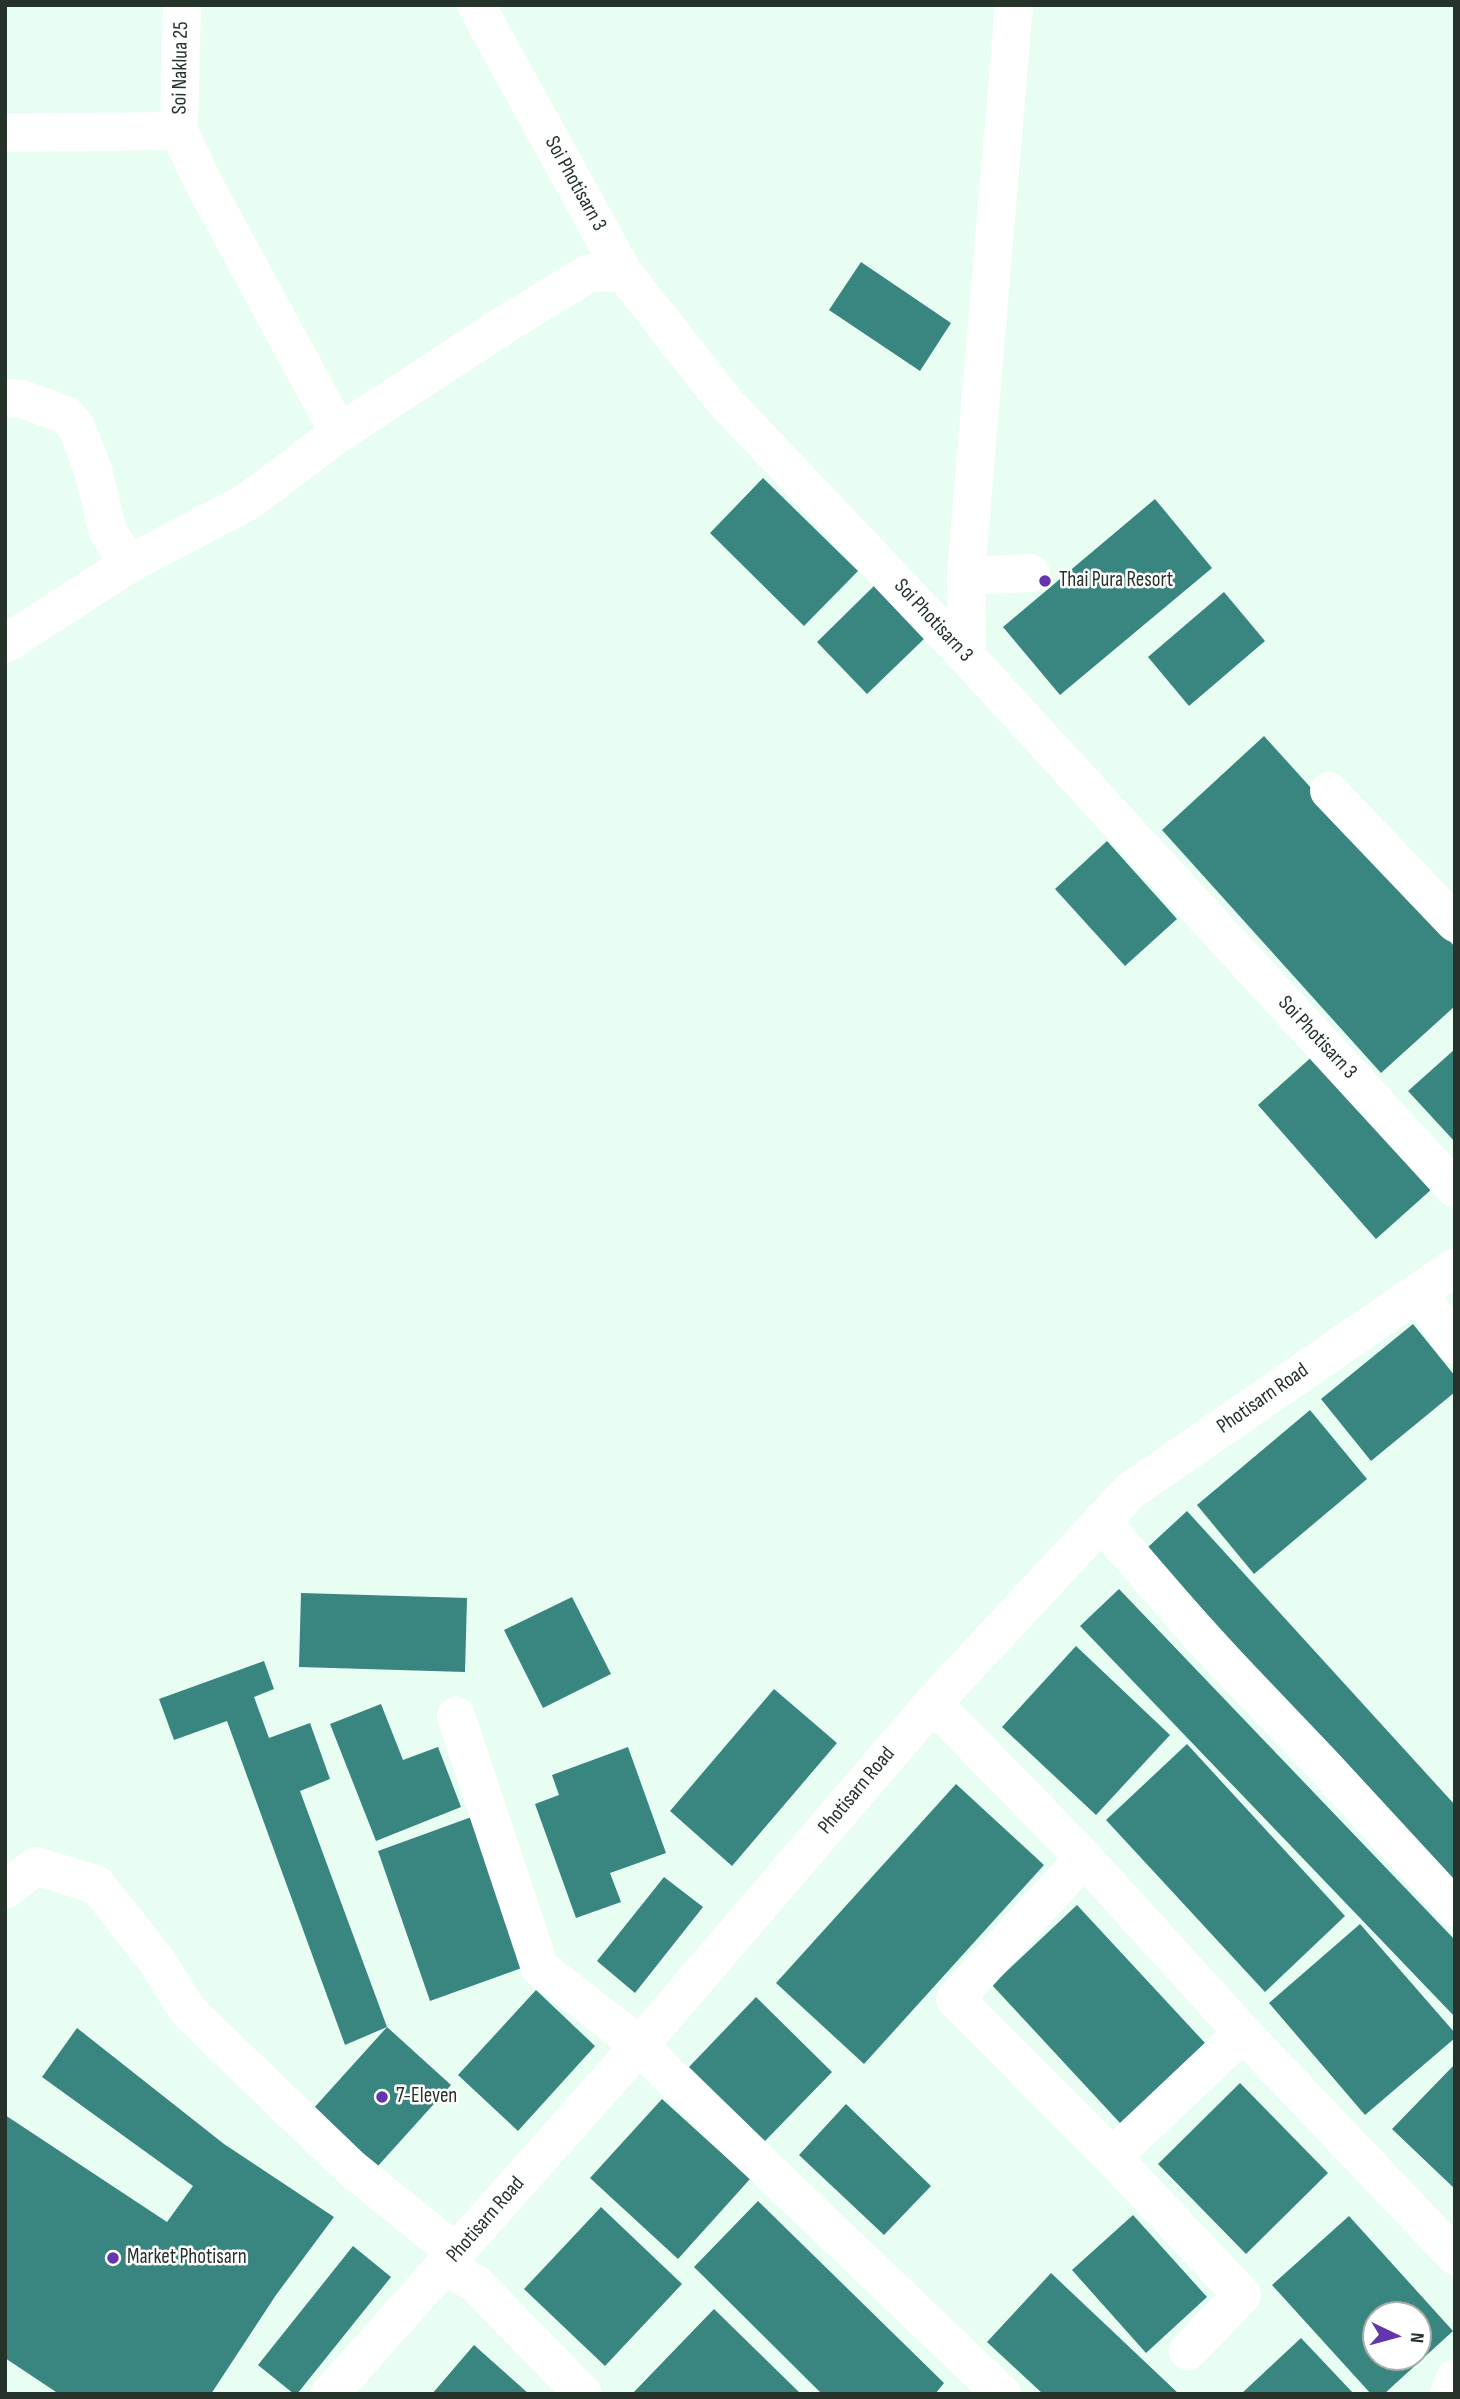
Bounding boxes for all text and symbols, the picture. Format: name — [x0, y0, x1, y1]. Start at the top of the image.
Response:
street label: Soi Naklua 25 — [168, 21, 194, 115]
street label: Soi Photisarn 3 — [539, 132, 611, 236]
place label: Thai Pura Resort — [1059, 568, 1173, 594]
marker: Thai Pura Resort — [1037, 573, 1053, 589]
street label: Soi Photisarn 3 — [888, 574, 978, 668]
street label: Soi Photisarn 3 — [1272, 991, 1362, 1085]
street label: Photisarn Road — [1212, 1358, 1314, 1440]
street label: Photisarn Road — [813, 1742, 901, 1840]
place label: 7-Eleven — [396, 2084, 457, 2110]
marker: 7-Eleven — [374, 2089, 390, 2105]
street label: Photisarn Road — [442, 2172, 530, 2268]
place label: Market Photisarn — [127, 2245, 247, 2271]
marker: Market Photisarn — [105, 2250, 121, 2266]
north arrow — [1362, 2301, 1432, 2371]
text: N — [1405, 2332, 1428, 2344]

